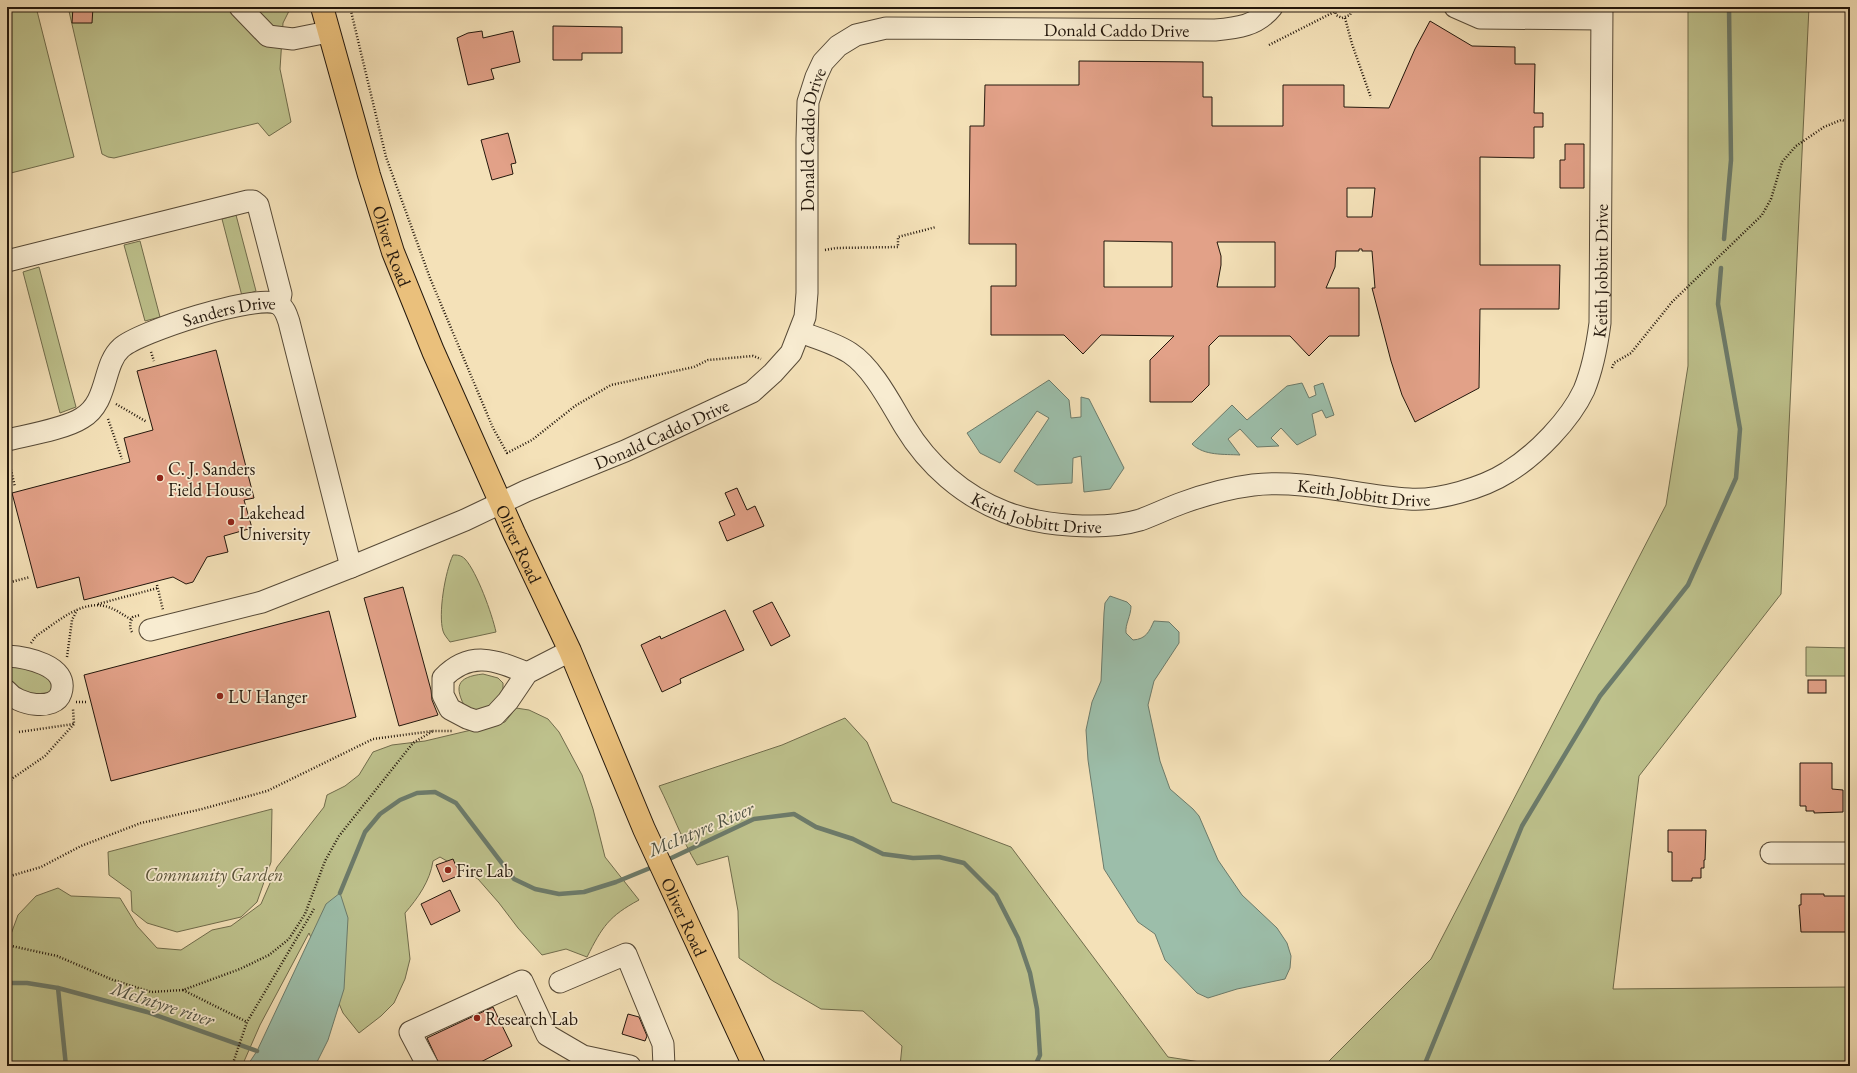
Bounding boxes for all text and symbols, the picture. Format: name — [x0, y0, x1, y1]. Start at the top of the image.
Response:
street label: Donald Caddo Drive — [1044, 17, 1189, 41]
street label: Donald Caddo Drive — [795, 63, 831, 211]
street label: Oliver Road — [368, 203, 417, 291]
street label: Keith Jobbitt Drive — [1587, 204, 1612, 339]
street label: Sanders Drive — [179, 290, 278, 332]
street label: Donald Caddo Drive — [591, 393, 732, 474]
place label: C. J. Sanders Field House — [168, 457, 256, 501]
marker: C. J. Sanders Field House — [155, 473, 165, 483]
street label: Keith Jobbitt Drive — [1296, 473, 1431, 511]
street label: Keith Jobbitt Drive — [967, 486, 1102, 537]
place label: Lakehead University — [239, 501, 311, 545]
street label: Oliver Road — [491, 501, 548, 588]
marker: Lakehead University — [226, 517, 236, 527]
place label: LU Hanger — [228, 685, 308, 708]
marker: LU Hanger — [215, 691, 225, 701]
water label: McIntyre River — [643, 795, 758, 863]
place label: Fire Lab — [456, 859, 513, 882]
park label: Community Garden — [145, 863, 283, 887]
marker: Fire Lab — [443, 865, 453, 875]
street label: Oliver Road — [656, 873, 713, 960]
water label: McIntyre river — [107, 975, 218, 1033]
place label: Research Lab — [485, 1007, 578, 1030]
marker: Research Lab — [472, 1013, 482, 1023]

